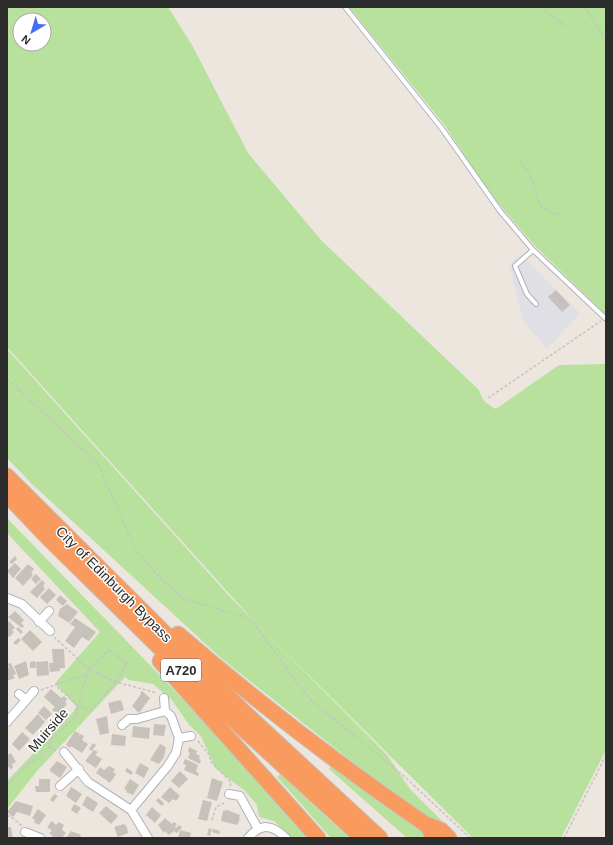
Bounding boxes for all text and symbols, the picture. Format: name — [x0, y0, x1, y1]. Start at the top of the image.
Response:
north arrow — [12, 12, 52, 52]
text: N — [19, 33, 33, 47]
street label: City of Edinburgh Bypass — [53, 523, 175, 645]
road number: A720 — [161, 659, 201, 681]
street label: Muirside — [25, 705, 72, 755]

